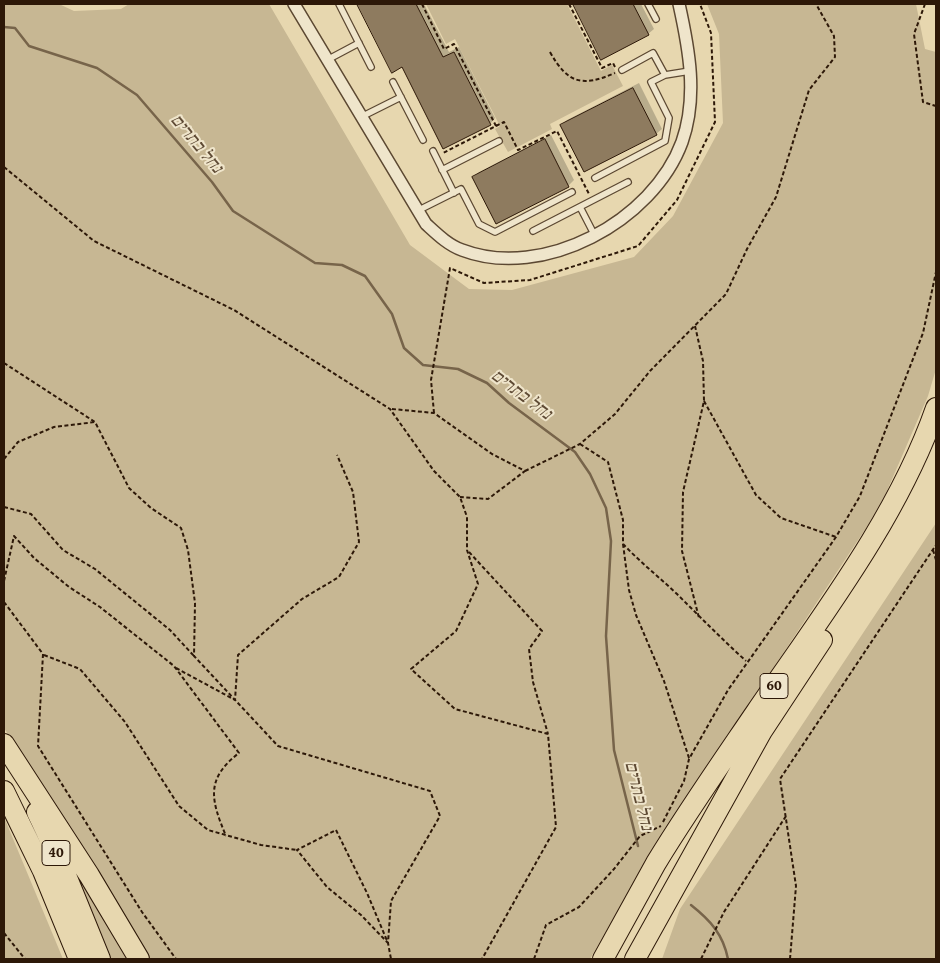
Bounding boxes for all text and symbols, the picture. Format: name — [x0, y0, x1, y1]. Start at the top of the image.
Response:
water label: נחל בתרים — [165, 110, 227, 178]
water label: נחל בתרים — [486, 365, 556, 425]
road number: 60 — [760, 674, 788, 698]
water label: נחל בתרים — [619, 759, 657, 833]
road number: 40 — [42, 840, 70, 866]

